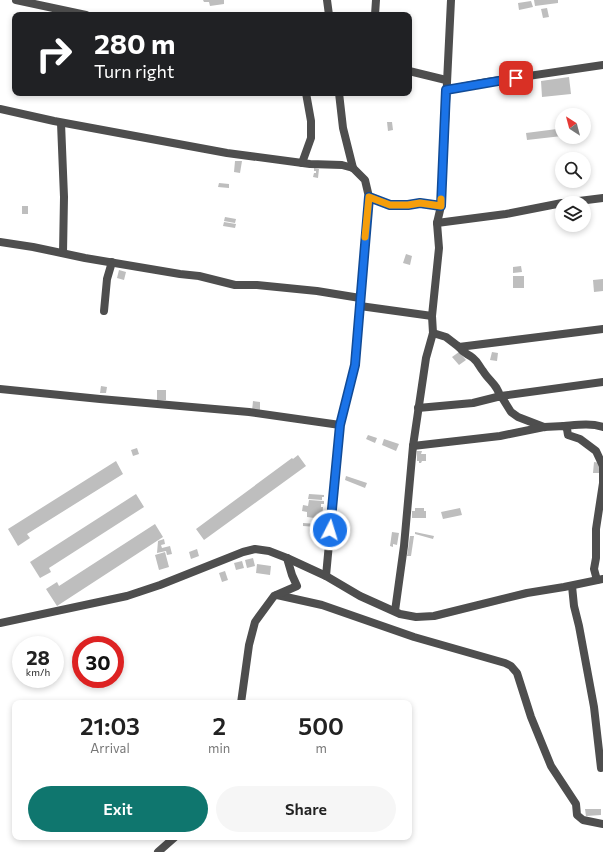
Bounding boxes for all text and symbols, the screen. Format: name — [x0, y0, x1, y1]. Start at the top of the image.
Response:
text: 280 m — [94, 26, 175, 60]
icon: right — [28, 28, 80, 80]
text: Turn right — [94, 60, 174, 82]
pin — [499, 61, 533, 95]
icon: arrive — [505, 67, 527, 89]
north arrow — [555, 108, 591, 144]
map controls — [555, 108, 591, 232]
button: search — [555, 152, 591, 188]
button: layers — [555, 196, 591, 232]
position arrow — [309, 509, 351, 551]
speed limit sign: 30 — [72, 636, 124, 688]
text: 28 — [26, 645, 50, 669]
text: km/h — [26, 666, 50, 678]
text: 21:03 — [80, 711, 140, 740]
text: 2 — [212, 711, 226, 740]
text: 500 — [298, 711, 344, 740]
text: Arrival — [90, 740, 130, 756]
text: min — [208, 740, 230, 756]
text: m — [315, 740, 327, 756]
button: Exit — [28, 786, 208, 832]
button: Share — [216, 786, 396, 832]

